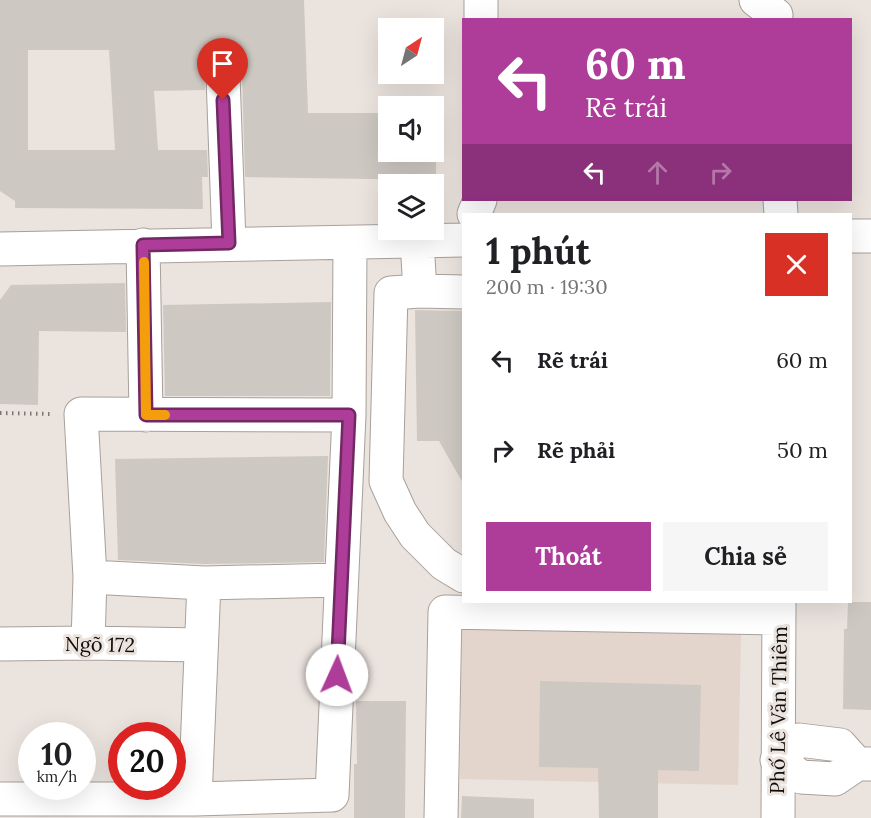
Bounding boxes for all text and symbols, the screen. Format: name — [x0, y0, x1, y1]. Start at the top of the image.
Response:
north arrow — [378, 18, 444, 84]
map controls — [378, 18, 444, 240]
text: 60 m — [585, 37, 686, 91]
pin — [197, 38, 248, 100]
icon: left — [486, 42, 564, 120]
icon: arrive — [206, 47, 239, 80]
text: Rẽ trái — [585, 90, 667, 124]
button: sound — [378, 96, 444, 162]
icon: left — [578, 156, 611, 189]
icon: ahead — [641, 156, 674, 189]
icon: right — [704, 156, 737, 189]
button: layers — [378, 174, 444, 240]
text: 1 phút — [486, 228, 591, 274]
button: close — [765, 233, 828, 296]
text: 200 m · 19:30 — [486, 274, 608, 299]
icon: left — [486, 344, 519, 377]
text: Rẽ trái — [537, 346, 608, 374]
text: 60 m — [776, 346, 828, 374]
icon: right — [486, 434, 519, 467]
text: Rẽ phải — [537, 436, 615, 464]
text: 50 m — [777, 436, 828, 464]
button: Thoát — [486, 522, 651, 591]
button: Chia sẻ — [663, 522, 828, 591]
street label: Phố Lê Văn Thiêm — [764, 626, 792, 794]
street label: Ngõ 172 — [65, 631, 135, 657]
position arrow — [305, 643, 369, 707]
speed limit sign: 20 — [108, 722, 186, 800]
text: 10 — [41, 735, 73, 773]
text: km/h — [37, 767, 77, 786]

